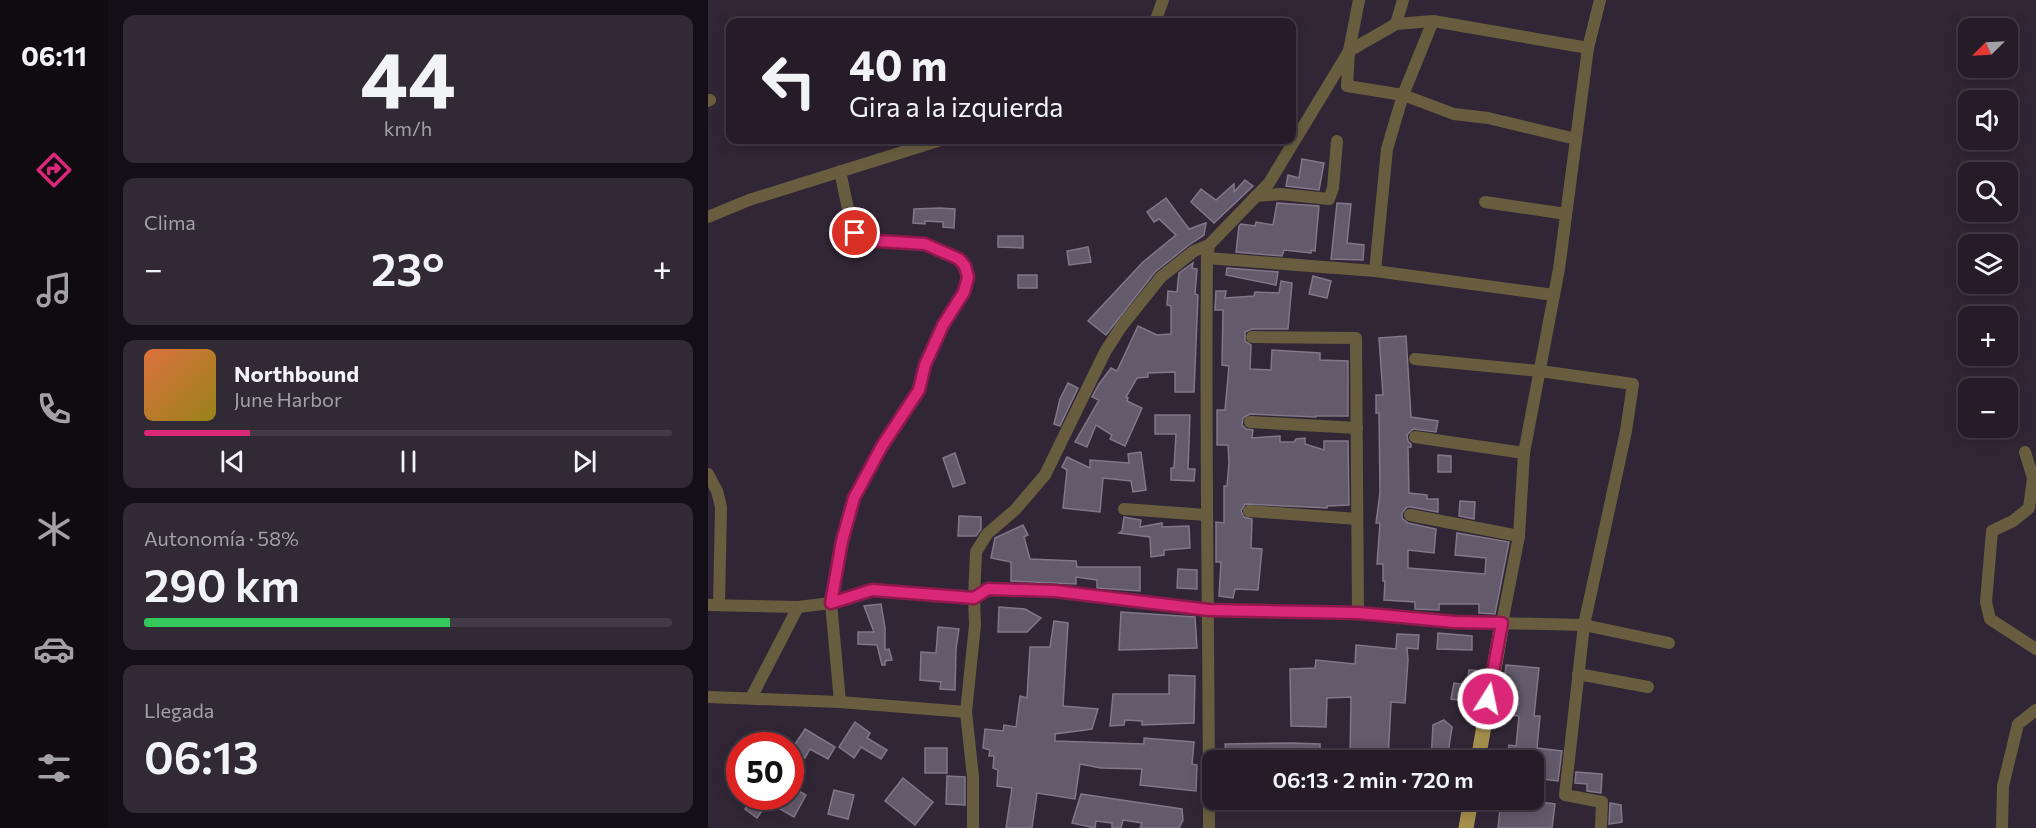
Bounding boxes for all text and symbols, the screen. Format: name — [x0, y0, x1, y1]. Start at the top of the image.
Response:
north arrow — [1958, 18, 2018, 78]
map controls — [1958, 18, 2018, 438]
text: 44 — [360, 29, 456, 124]
text: 40 m — [849, 38, 947, 90]
text: 06:11 — [21, 39, 87, 72]
icon: left — [750, 42, 828, 120]
text: Gira a la izquierda — [849, 90, 1063, 123]
button: sound — [1958, 90, 2018, 150]
text: km/h — [384, 116, 432, 140]
icon: directions — [33, 149, 75, 191]
button: search — [1958, 162, 2018, 222]
pin — [829, 207, 880, 258]
text: Clima — [144, 210, 196, 234]
icon: arrive — [838, 216, 871, 249]
button: layers — [1958, 234, 2018, 294]
text: 23° — [371, 240, 444, 295]
text: − — [144, 247, 163, 288]
text: + — [653, 247, 672, 288]
icon: music — [33, 269, 75, 311]
button: + — [1958, 306, 2018, 366]
text: Northbound — [234, 360, 359, 387]
button: − — [1958, 378, 2018, 438]
text: June Harbor — [234, 387, 342, 411]
icon: phone — [33, 388, 75, 430]
icon: previous — [216, 445, 249, 478]
icon: pause — [392, 445, 425, 478]
icon: next — [568, 445, 601, 478]
icon: climate — [33, 508, 75, 550]
text: Autonomía · 58% — [144, 526, 299, 550]
text: 290 km — [144, 556, 300, 611]
icon: car — [33, 628, 75, 670]
position arrow — [1456, 667, 1520, 731]
text: Llegada — [144, 698, 214, 722]
text: 06:13 — [144, 728, 259, 783]
speed limit sign: 50 — [726, 732, 804, 810]
icon: filters — [33, 747, 75, 789]
text: 06:13 · 2 min · 720 m — [1273, 766, 1473, 793]

